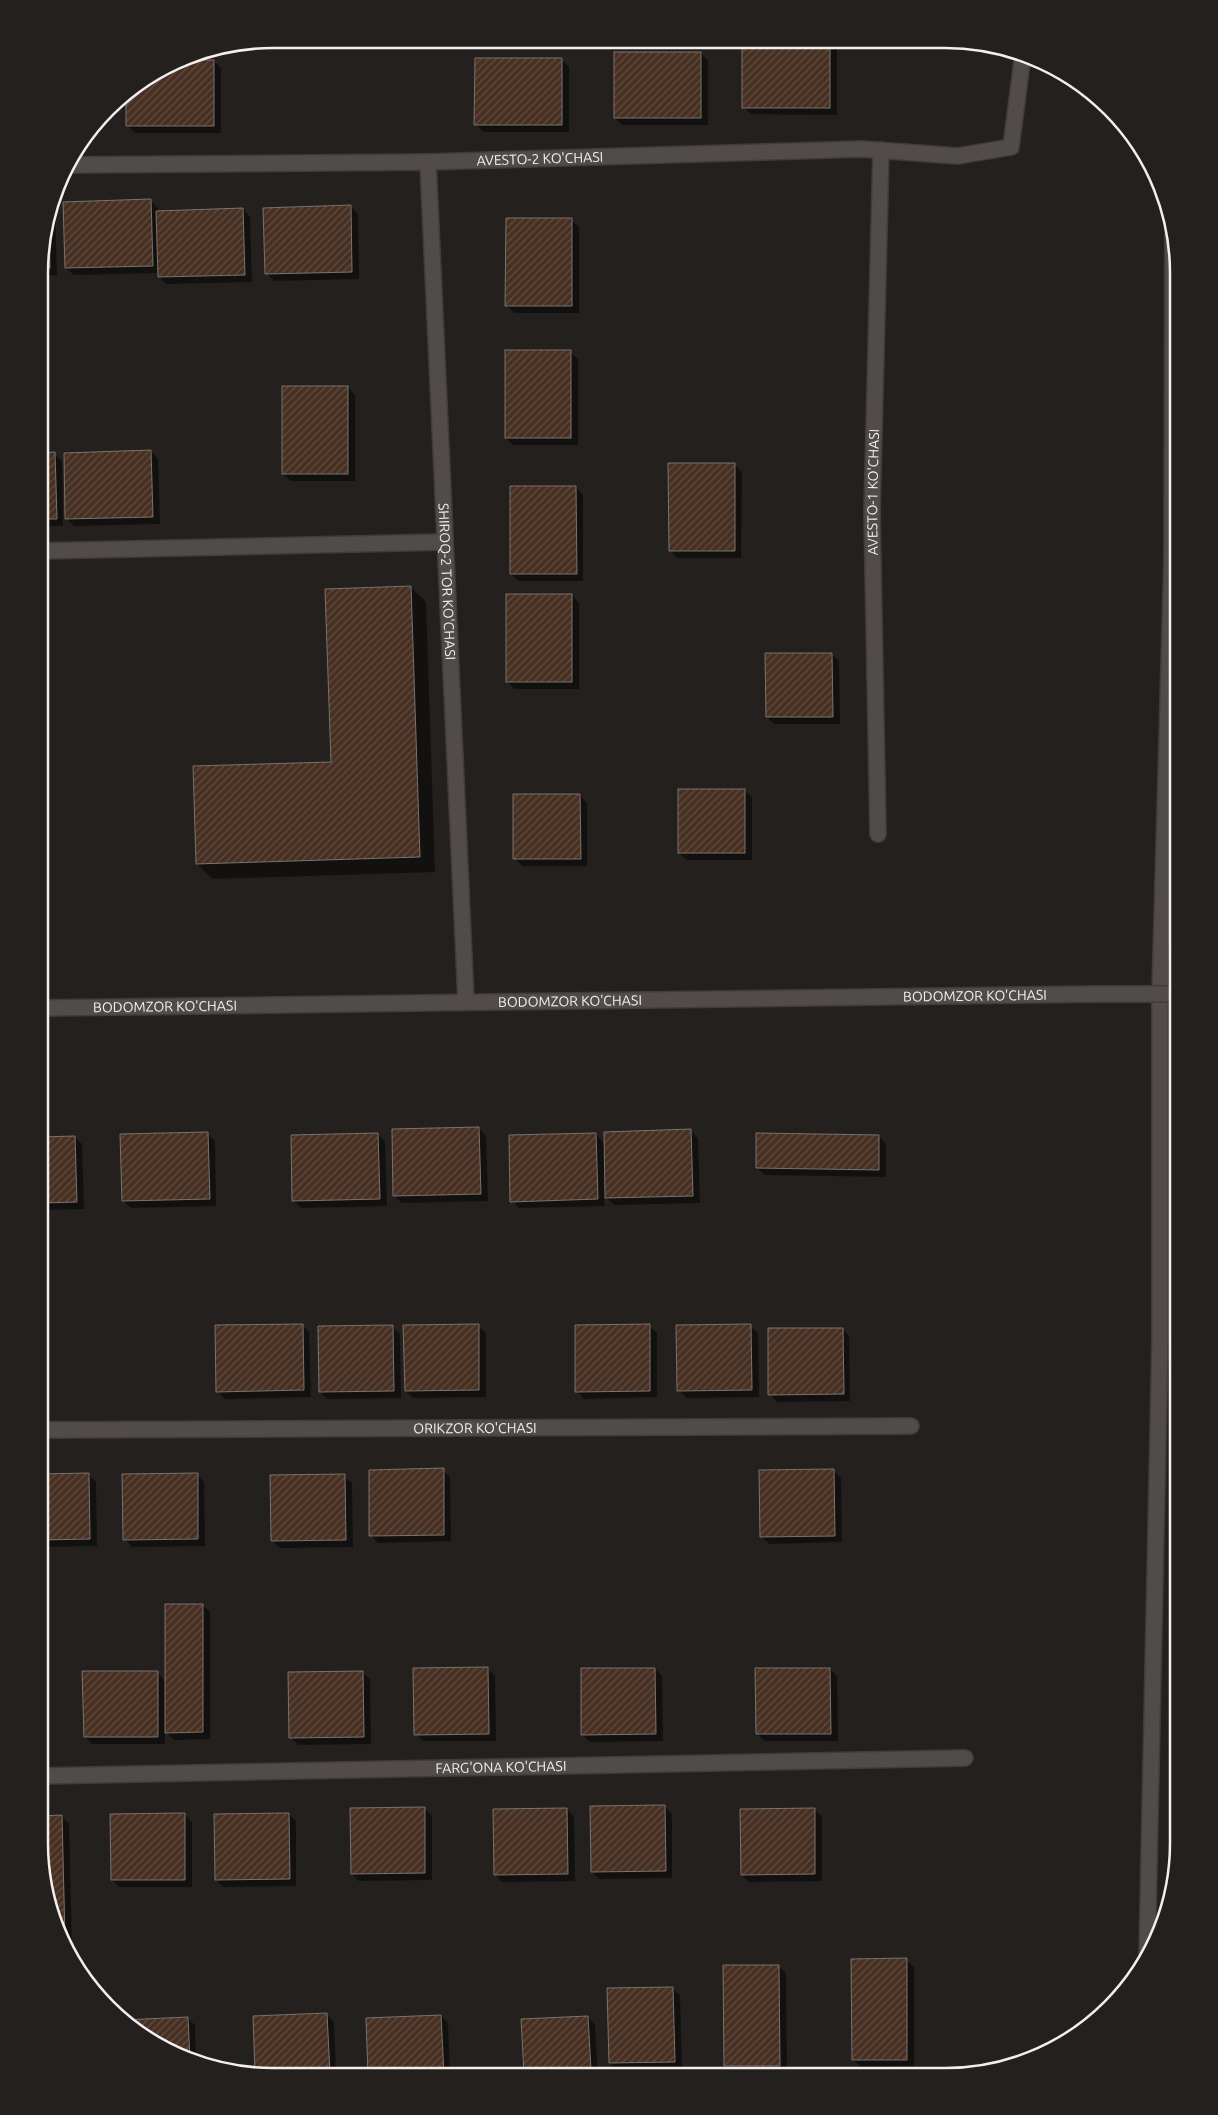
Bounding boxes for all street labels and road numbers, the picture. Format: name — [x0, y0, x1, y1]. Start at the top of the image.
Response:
street label: AVESTO-2 KO'CHASI — [476, 149, 604, 169]
street label: AVESTO-1 KO'CHASI — [864, 429, 882, 556]
street label: SHIROQ-2 TOR KO'CHASI — [435, 503, 459, 661]
street label: BODOMZOR KO'CHASI — [903, 987, 1047, 1005]
street label: BODOMZOR KO'CHASI — [498, 992, 642, 1010]
street label: BODOMZOR KO'CHASI — [93, 997, 237, 1015]
street label: ORIKZOR KO'CHASI — [413, 1420, 537, 1436]
street label: FARG'ONA KO'CHASI — [435, 1758, 567, 1776]

